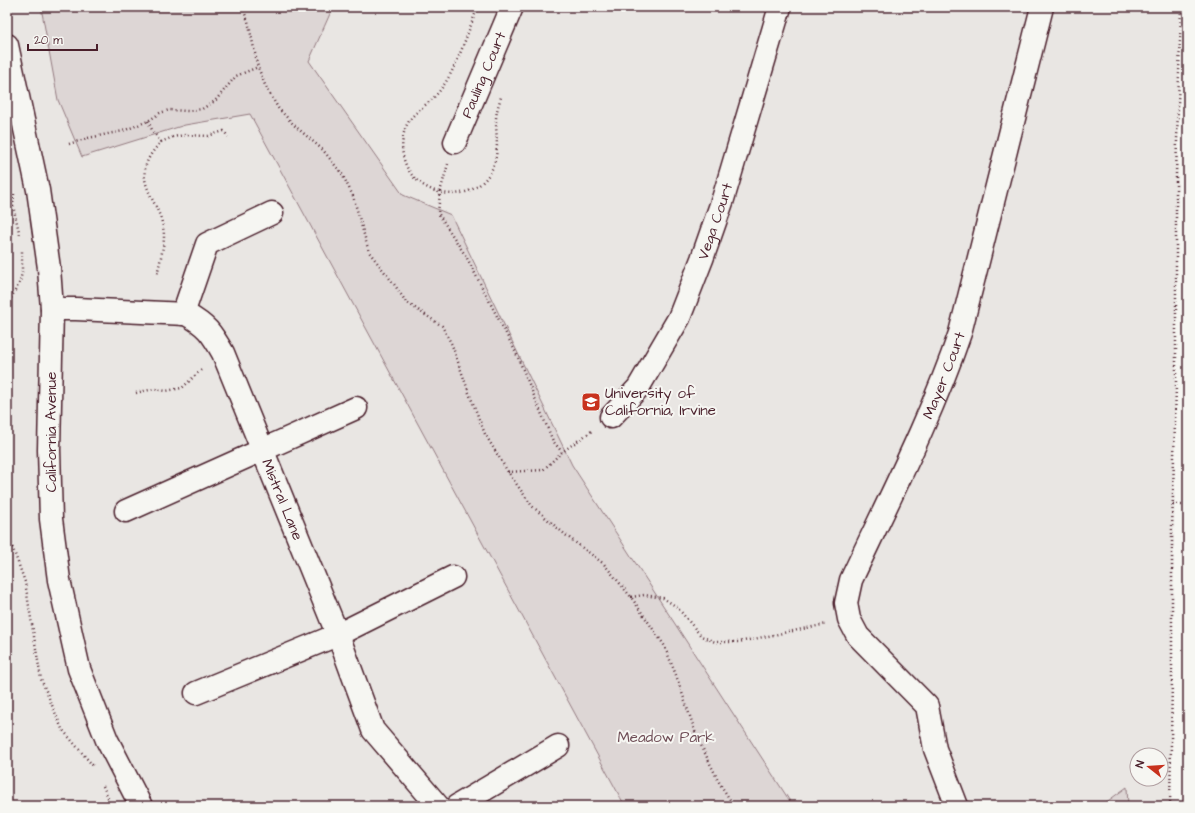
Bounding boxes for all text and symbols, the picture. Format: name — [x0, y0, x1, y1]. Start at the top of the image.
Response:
scale bar — [28, 26, 97, 52]
street label: Pauling Court — [456, 28, 511, 121]
text: 20 m — [34, 32, 63, 49]
street label: Vega Court — [692, 180, 738, 263]
street label: Mayer Court — [917, 329, 970, 422]
street label: California Avenue — [41, 372, 62, 492]
place label: University of California, Irvine — [605, 383, 716, 421]
school or university icon: University of California, Irvine — [580, 391, 602, 413]
street label: Mistral Lane — [257, 456, 309, 543]
park label: Meadow Park — [617, 727, 715, 748]
north arrow — [1129, 747, 1169, 787]
text: N — [1132, 759, 1148, 770]

